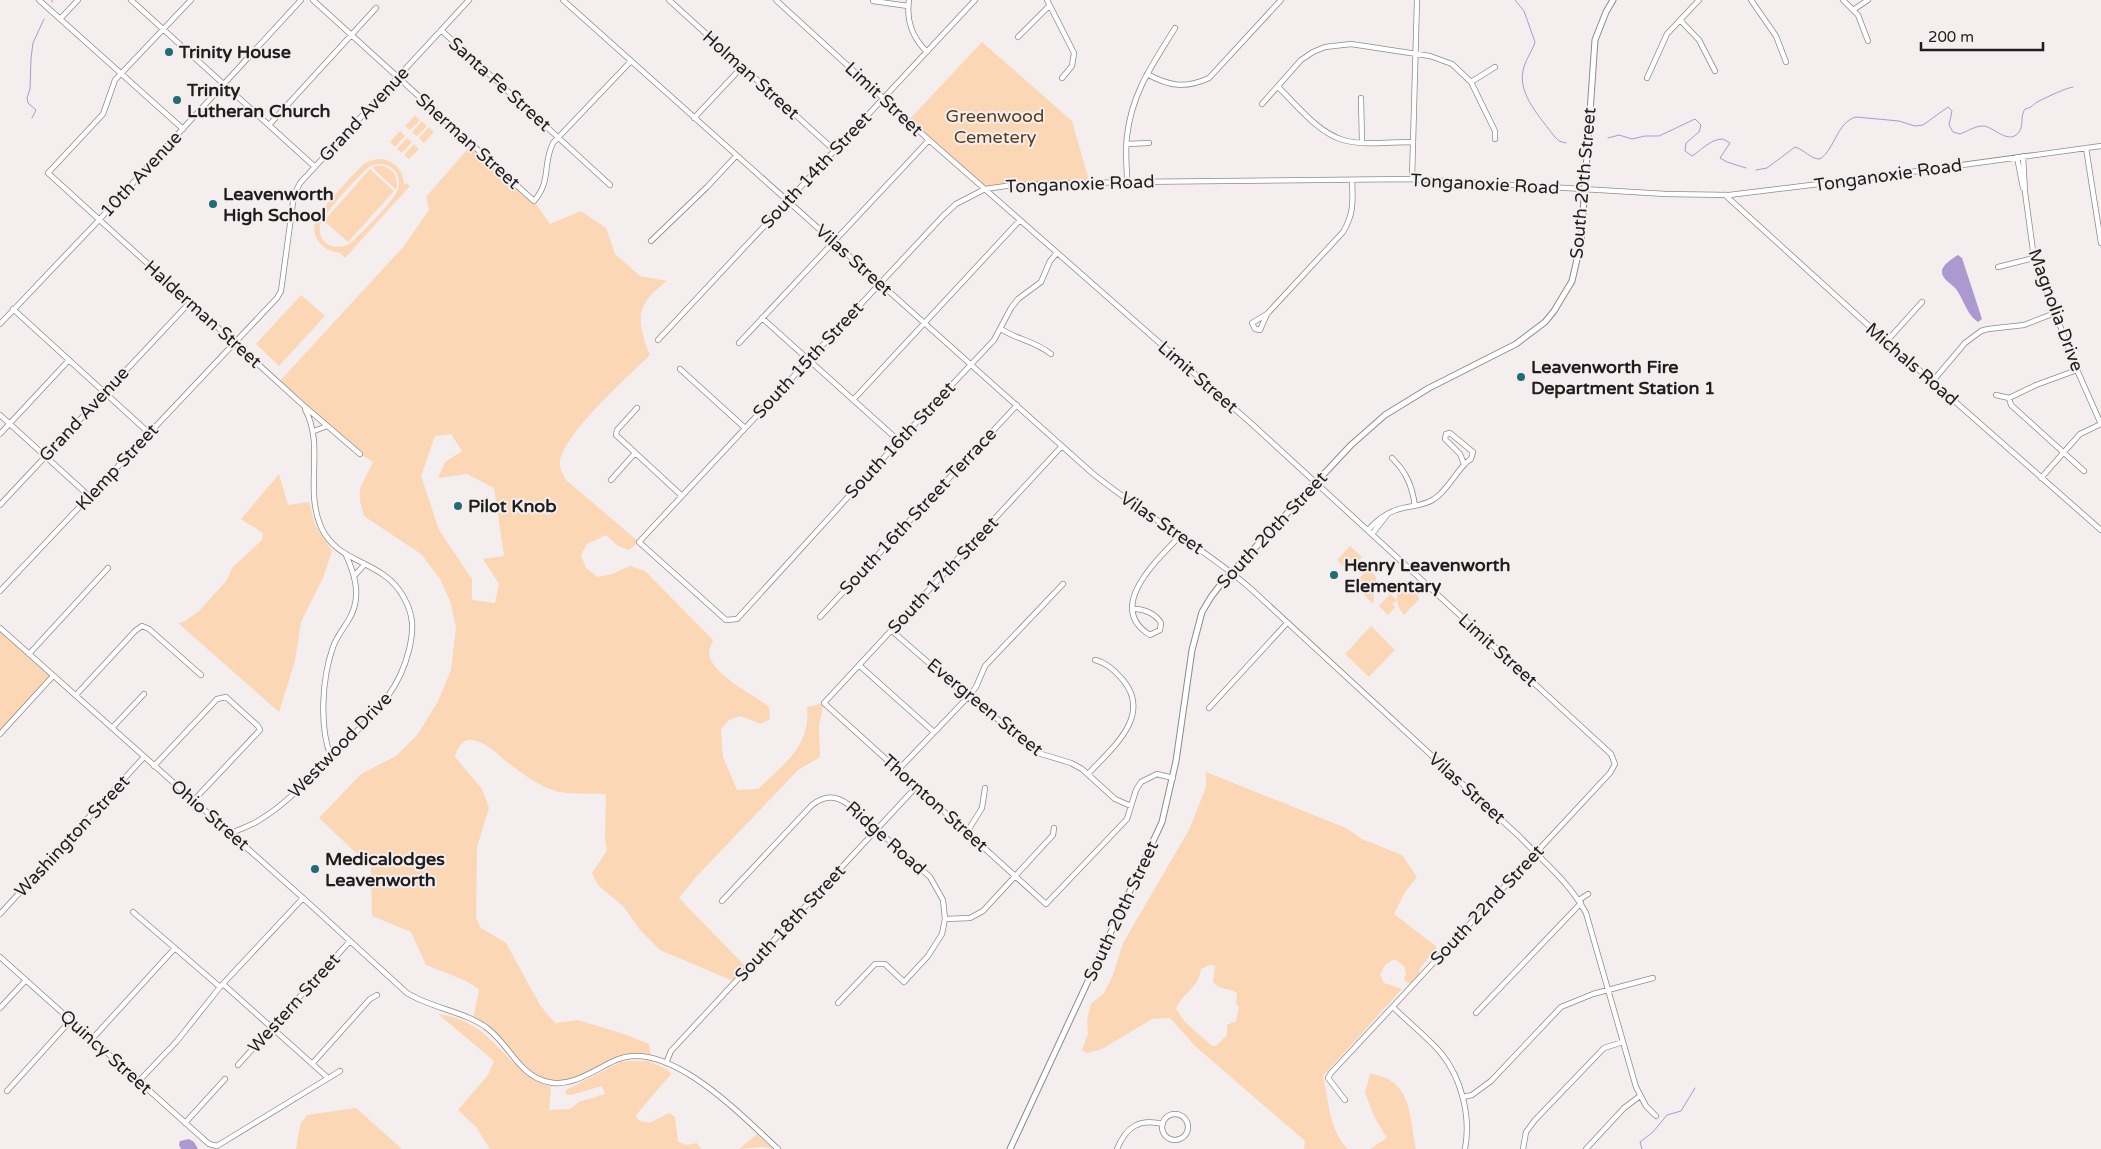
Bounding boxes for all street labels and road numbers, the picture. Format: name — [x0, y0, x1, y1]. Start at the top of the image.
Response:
street label: Holman Street — [698, 26, 804, 124]
street label: Santa Fe Street — [444, 32, 556, 136]
street label: Limit Street — [840, 57, 928, 141]
street label: Grand Avenue — [314, 62, 414, 166]
street label: Sherman Street — [411, 88, 525, 194]
street label: South 20th Street — [1565, 106, 1601, 260]
street label: South 14th Street — [756, 107, 876, 233]
street label: 10th Avenue — [96, 126, 186, 222]
street label: Tonganoxie Road — [1813, 154, 1963, 196]
street label: Tonganoxie Road — [1410, 169, 1560, 199]
street label: Tonganoxie Road — [1005, 170, 1155, 198]
street label: Vilas Street — [811, 220, 897, 300]
street label: Magnolia Drive — [2024, 246, 2088, 374]
street label: Halderman Street — [140, 256, 266, 373]
street label: South 15th Street — [748, 297, 868, 423]
street label: Michals Road — [1861, 318, 1963, 410]
street label: Limit Street — [1153, 336, 1243, 418]
street label: Grand Avenue — [34, 362, 134, 466]
street label: South 16th Street — [840, 377, 960, 503]
street label: Klemp Street — [71, 419, 163, 515]
street label: South 16th Street Terrace — [835, 423, 1001, 599]
street label: South 20th Street — [1212, 467, 1332, 593]
street label: Vilas Street — [1116, 487, 1208, 559]
street label: South 17th Street — [883, 512, 1003, 638]
street label: Limit Street — [1454, 609, 1542, 691]
street label: Evergreen Street — [923, 653, 1048, 761]
street label: Westwood Drive — [284, 687, 396, 803]
street label: Vilas Street — [1424, 748, 1510, 828]
street label: Thornton Street — [877, 750, 993, 856]
street label: Washington Street — [10, 770, 134, 902]
street label: Ohio Street — [166, 775, 254, 855]
street label: Ridge Road — [841, 796, 931, 880]
street label: South 20th Street — [1079, 837, 1163, 985]
street label: South 22nd Street — [1426, 840, 1549, 970]
street label: South 18th Street — [730, 860, 850, 986]
street label: Western Street — [243, 948, 345, 1058]
street label: Quincy Street — [55, 1005, 157, 1099]

